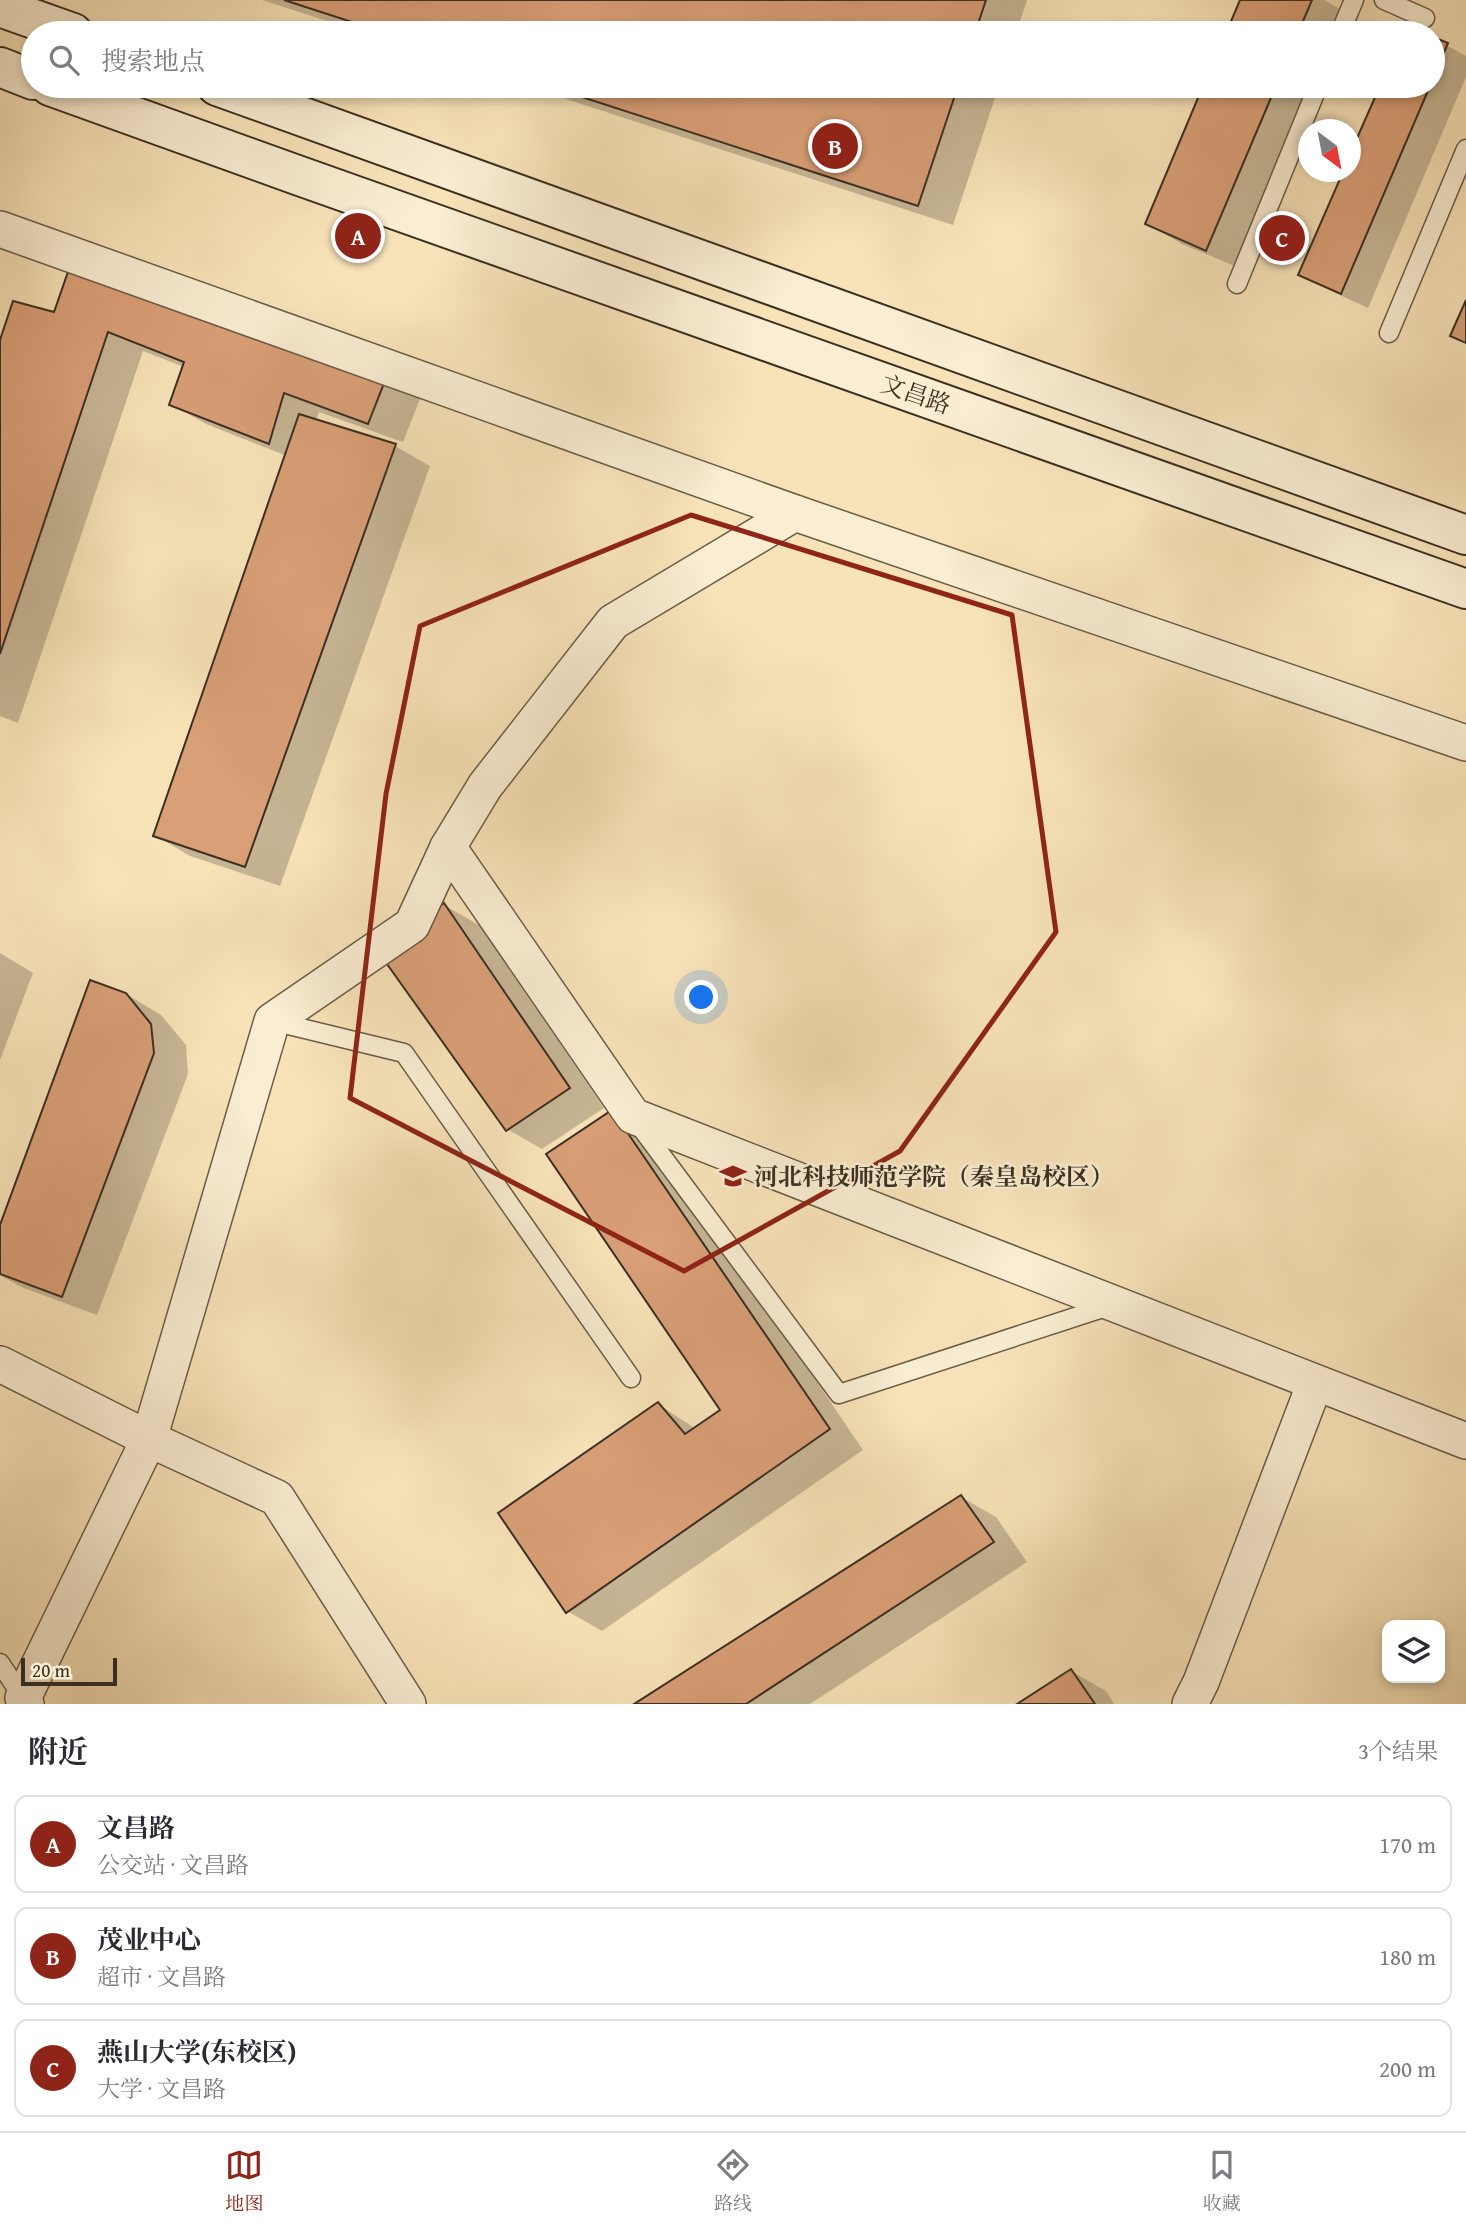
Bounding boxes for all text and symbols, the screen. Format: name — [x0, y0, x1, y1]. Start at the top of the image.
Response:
search box — [21, 21, 1445, 98]
icon: search — [45, 41, 83, 79]
text: 搜索地点 — [101, 41, 205, 80]
north arrow — [1298, 119, 1361, 182]
pin: B — [812, 120, 858, 172]
pin: A — [335, 210, 381, 262]
pin: C — [1259, 212, 1305, 264]
street label: 文昌路 — [876, 366, 956, 422]
your location — [684, 980, 718, 1014]
place label: 河北科技师范学院（秦皇岛校区） — [754, 1159, 1114, 1194]
school or university icon: 河北科技师范学院（秦皇岛校区） — [718, 1161, 748, 1191]
map controls — [1382, 1620, 1445, 1683]
button: layers — [1382, 1620, 1445, 1683]
scale bar — [21, 1655, 117, 1687]
text: 20 m — [32, 1656, 70, 1684]
text: 附近 — [28, 1729, 88, 1773]
text: 3个结果 — [1358, 1734, 1438, 1767]
text: 文昌路 — [97, 1808, 175, 1847]
text: A — [46, 1828, 60, 1861]
text: 170 m — [1379, 1828, 1436, 1861]
text: 公交站 · 文昌路 — [97, 1848, 249, 1881]
text: 茂业中心 — [97, 1920, 201, 1959]
text: B — [46, 1940, 60, 1973]
text: 180 m — [1379, 1940, 1436, 1973]
text: 超市 · 文昌路 — [97, 1960, 226, 1993]
text: 燕山大学(东校区) — [97, 2032, 297, 2071]
text: C — [46, 2052, 60, 2085]
text: 200 m — [1379, 2052, 1436, 2085]
text: 大学 · 文昌路 — [97, 2072, 226, 2105]
tab: 地图 — [225, 2146, 263, 2217]
tab: 路线 — [714, 2146, 752, 2217]
tab: 收藏 — [1203, 2146, 1241, 2217]

